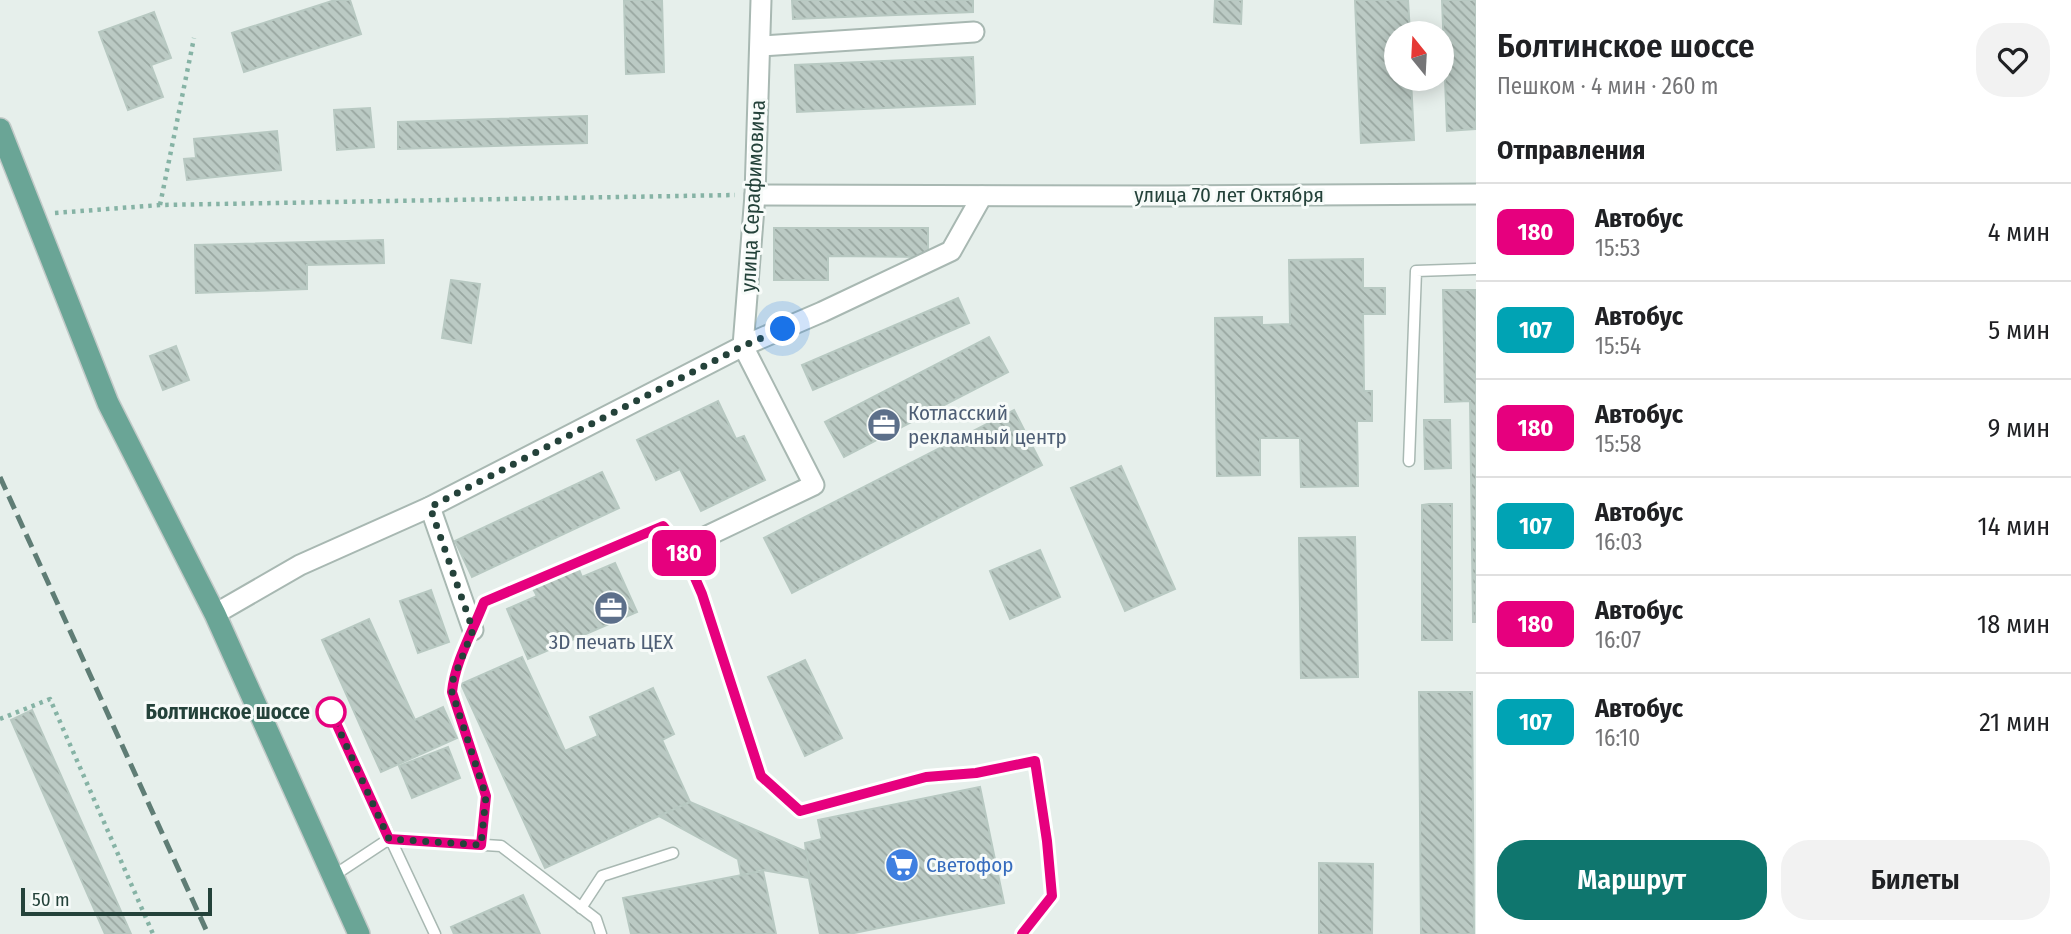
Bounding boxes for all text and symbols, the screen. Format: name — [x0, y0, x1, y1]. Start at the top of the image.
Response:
north arrow — [1384, 21, 1454, 91]
map controls — [1384, 21, 1454, 91]
button: heart — [1976, 23, 2050, 97]
text: Болтинское шоссе — [1497, 26, 1755, 66]
text: Пешком · 4 мин · 260 m — [1497, 72, 1718, 100]
street label: улица Серафимовича — [735, 99, 771, 293]
text: Отправления — [1497, 135, 1646, 166]
street label: улица 70 лет Октября — [1134, 182, 1324, 208]
text: Автобус — [1595, 203, 1683, 234]
text: 4 мин — [1988, 217, 2050, 248]
text: 180 — [1518, 218, 1553, 246]
text: 15:53 — [1595, 234, 1640, 262]
text: Автобус — [1595, 301, 1683, 332]
your location — [765, 311, 800, 346]
text: 5 мин — [1988, 315, 2050, 346]
text: 107 — [1519, 316, 1552, 344]
text: 15:54 — [1595, 332, 1641, 360]
text: Автобус — [1595, 399, 1683, 430]
place label: Котласский рекламный центр — [908, 400, 1067, 450]
office icon: Котласский рекламный центр — [865, 406, 903, 444]
text: 9 мин — [1988, 413, 2050, 444]
text: 180 — [1518, 414, 1553, 442]
text: 15:58 — [1595, 430, 1642, 458]
text: Автобус — [1595, 497, 1683, 528]
text: 14 мин — [1978, 511, 2050, 542]
text: 107 — [1519, 512, 1552, 540]
text: 16:03 — [1595, 528, 1642, 556]
line badge: 180 — [644, 530, 724, 576]
text: 180 — [666, 539, 702, 567]
office icon: 3D печать ЦЕХ — [592, 589, 630, 627]
text: Автобус — [1595, 595, 1683, 626]
text: 18 мин — [1977, 609, 2050, 640]
text: 180 — [1518, 610, 1553, 638]
text: 16:07 — [1595, 626, 1641, 654]
place label: 3D печать ЦЕХ — [549, 629, 674, 655]
text: Автобус — [1595, 693, 1683, 724]
marker: Болтинское шоссе — [316, 697, 346, 727]
place label: Болтинское шоссе — [146, 699, 310, 725]
text: 21 мин — [1979, 707, 2050, 738]
text: 107 — [1519, 708, 1552, 736]
text: 16:10 — [1595, 724, 1640, 752]
button: Маршрут — [1497, 840, 1767, 920]
button: Билеты — [1781, 840, 2050, 920]
supermarket icon: Светофор — [883, 846, 921, 884]
place label: Светофор — [926, 852, 1013, 878]
scale bar — [21, 885, 212, 917]
text: 50 m — [32, 888, 70, 911]

